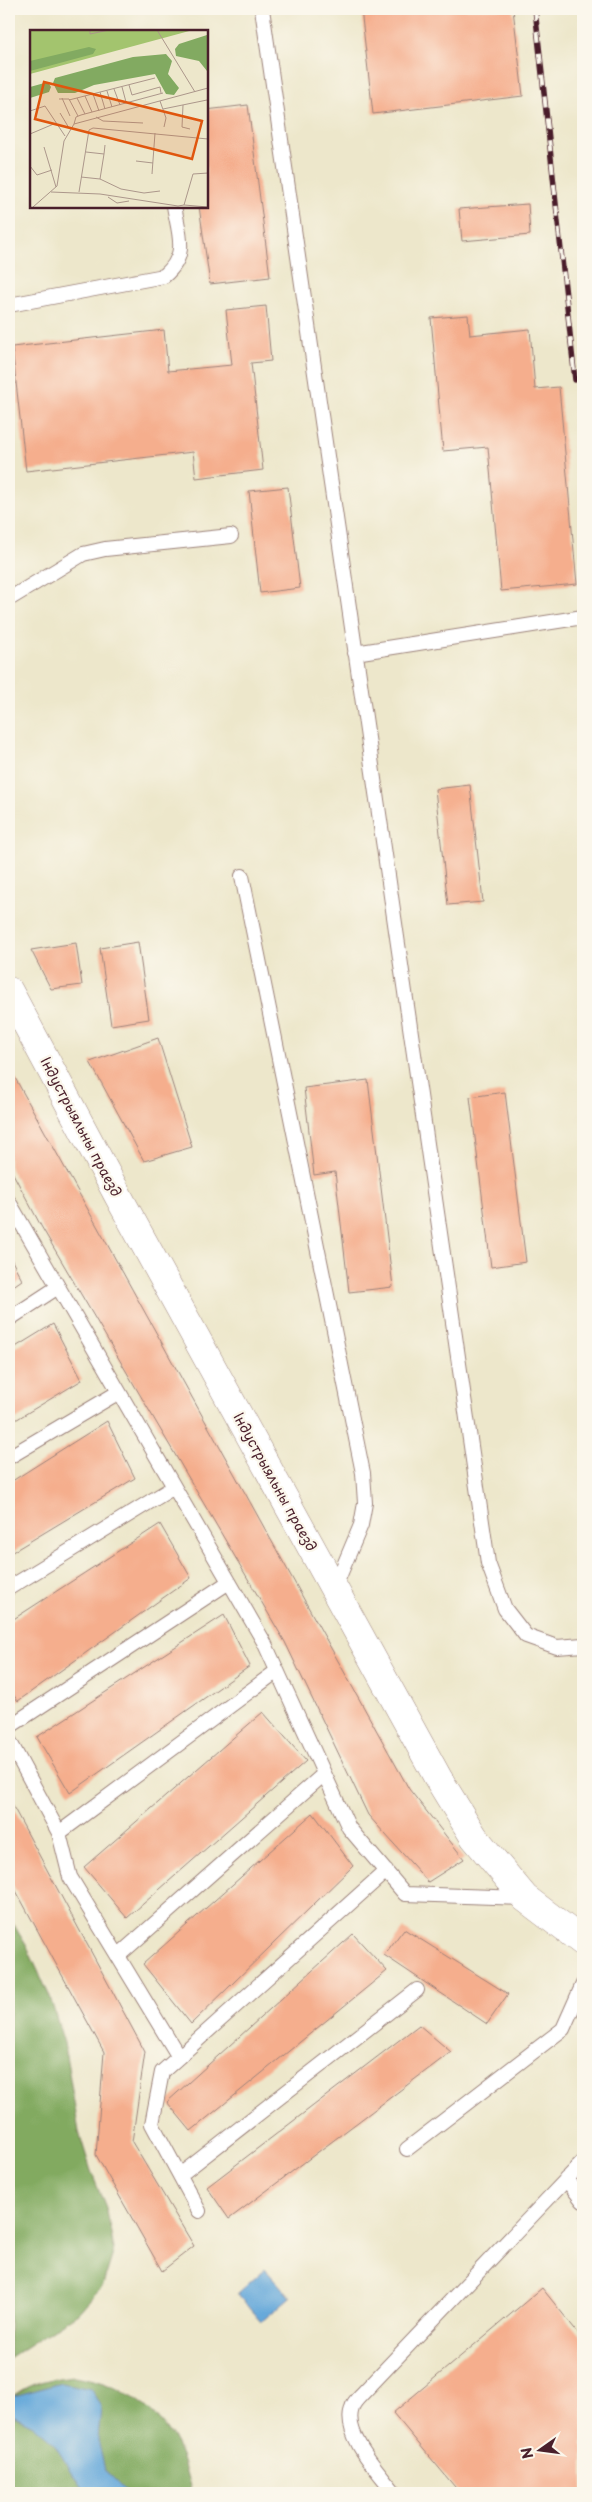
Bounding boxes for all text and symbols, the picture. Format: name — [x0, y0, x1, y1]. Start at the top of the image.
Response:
inset map — [30, 30, 208, 208]
street label: Індустрыяльны праезд — [36, 1053, 127, 1200]
street label: Індустрыяльны праезд — [229, 1409, 322, 1555]
north arrow — [514, 2424, 564, 2474]
text: N — [515, 2445, 538, 2461]

